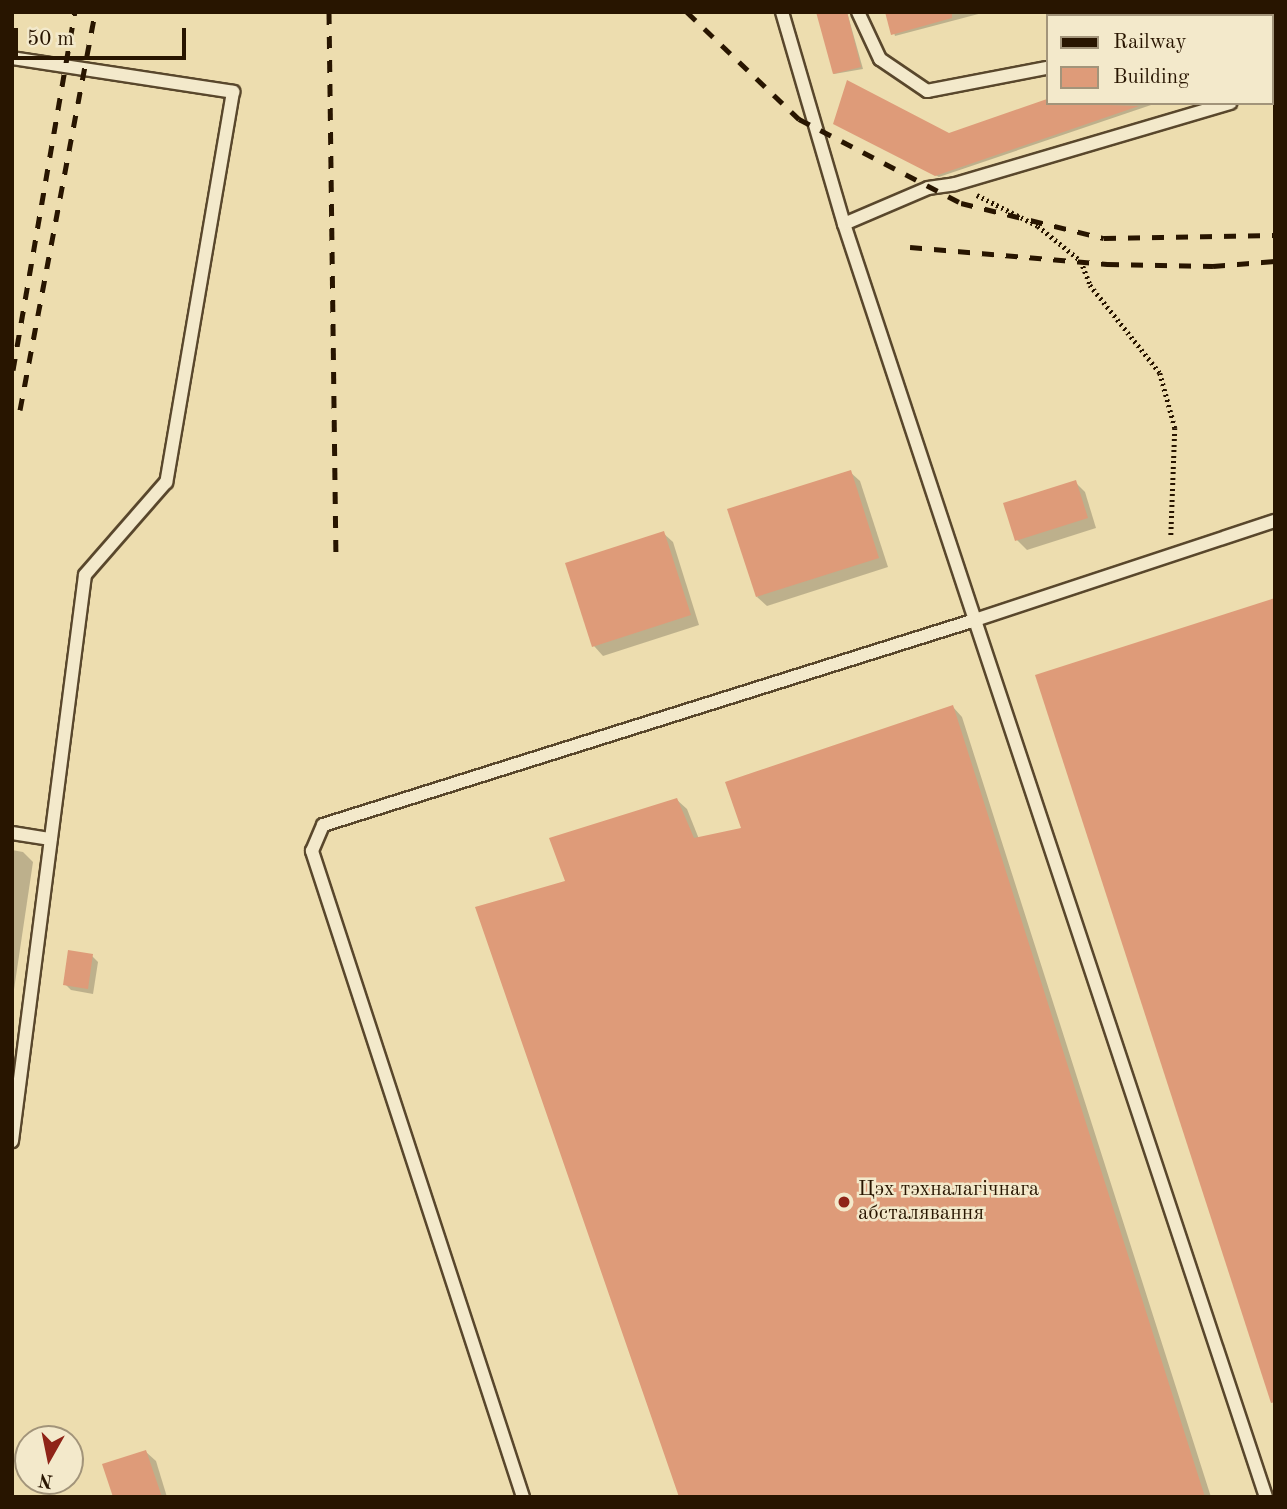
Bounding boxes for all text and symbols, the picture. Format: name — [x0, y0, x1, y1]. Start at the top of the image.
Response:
scale bar — [18, 14, 189, 58]
legend — [1046, 14, 1273, 105]
text: 50 m — [27, 29, 74, 50]
text: Railway — [1113, 32, 1187, 53]
text: Building — [1113, 67, 1189, 88]
place label: Цэх тэхналагічнага абсталявання — [858, 1177, 1039, 1227]
marker: Цэх тэхналагічнага абсталявання — [836, 1194, 852, 1210]
north arrow — [14, 1425, 84, 1495]
text: N — [37, 1469, 55, 1490]

